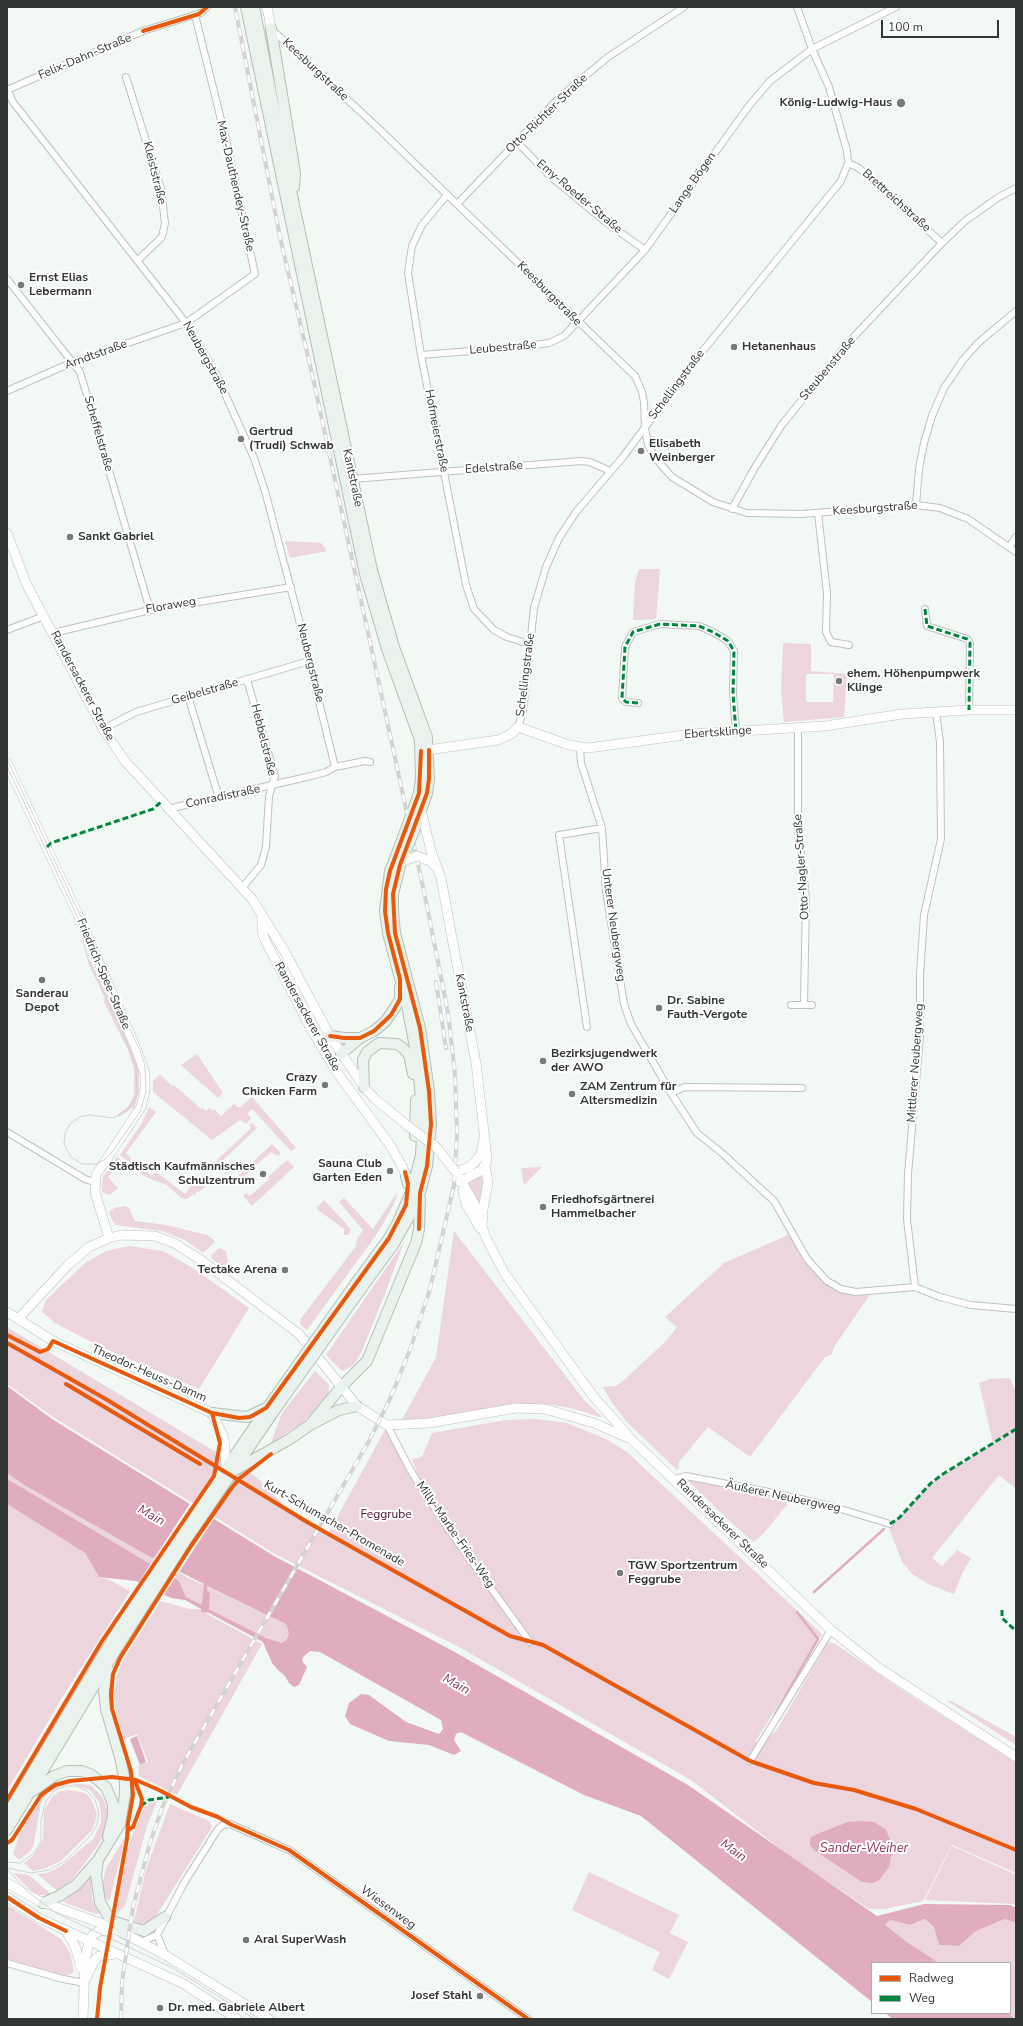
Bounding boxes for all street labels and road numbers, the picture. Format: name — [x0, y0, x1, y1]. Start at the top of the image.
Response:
street label: Felix-Dahn-Straße — [36, 31, 134, 83]
street label: Keesburgstraße — [279, 36, 351, 104]
street label: Otto-Richter-Straße — [503, 71, 591, 157]
street label: Max-Dauthendey-Straße — [213, 119, 257, 253]
street label: Kleiststraße — [139, 140, 169, 206]
street label: Lange Bögen — [667, 150, 719, 216]
street label: Emy-Roeder-Straße — [533, 157, 625, 237]
street label: Brettreichstraße — [859, 167, 933, 235]
street label: Keesburgstraße — [514, 259, 584, 329]
street label: Neubergstraße — [179, 319, 231, 397]
street label: Steubenstraße — [797, 334, 859, 404]
street label: Arndtstraße — [63, 337, 129, 373]
street label: Leubestraße — [469, 338, 537, 358]
street label: Schellingstraße — [646, 347, 708, 423]
street label: Hofmeierstraße — [421, 388, 451, 474]
street label: Scheffelstraße — [80, 395, 116, 473]
street label: Kantstraße — [339, 448, 365, 508]
street label: Edelstraße — [465, 459, 523, 477]
street label: Keesburgstraße — [832, 499, 918, 519]
street label: Floraweg — [145, 595, 197, 617]
street label: Neubergstraße — [293, 622, 327, 704]
street label: Randersackerer Straße — [47, 628, 117, 744]
street label: Schellingstraße — [514, 632, 538, 718]
street label: Geibelstraße — [170, 676, 240, 708]
street label: Hebbelstraße — [247, 703, 279, 777]
street label: Ebertsklinge — [684, 723, 752, 743]
street label: Conradistraße — [184, 782, 262, 812]
street label: Otto-Nagler-Straße — [791, 813, 813, 921]
street label: Unterer Neubergweg — [598, 868, 628, 982]
street label: Friedrich-Spee-Straße — [73, 916, 133, 1032]
street label: Randersackerer Straße — [271, 960, 343, 1074]
street label: Kantstraße — [451, 973, 477, 1033]
street label: Mittlerer Neubergweg — [905, 1003, 927, 1123]
street label: Theodor-Heuss-Damm — [89, 1342, 209, 1406]
street label: Randersackerer Straße — [673, 1476, 771, 1572]
street label: Kurt-Schumacher-Promenade — [261, 1478, 407, 1570]
street label: Äußerer Neubergweg — [724, 1478, 842, 1516]
street label: Milly-Marbe-Fries-Weg — [413, 1479, 497, 1591]
street label: Wiesenweg — [358, 1883, 418, 1933]

